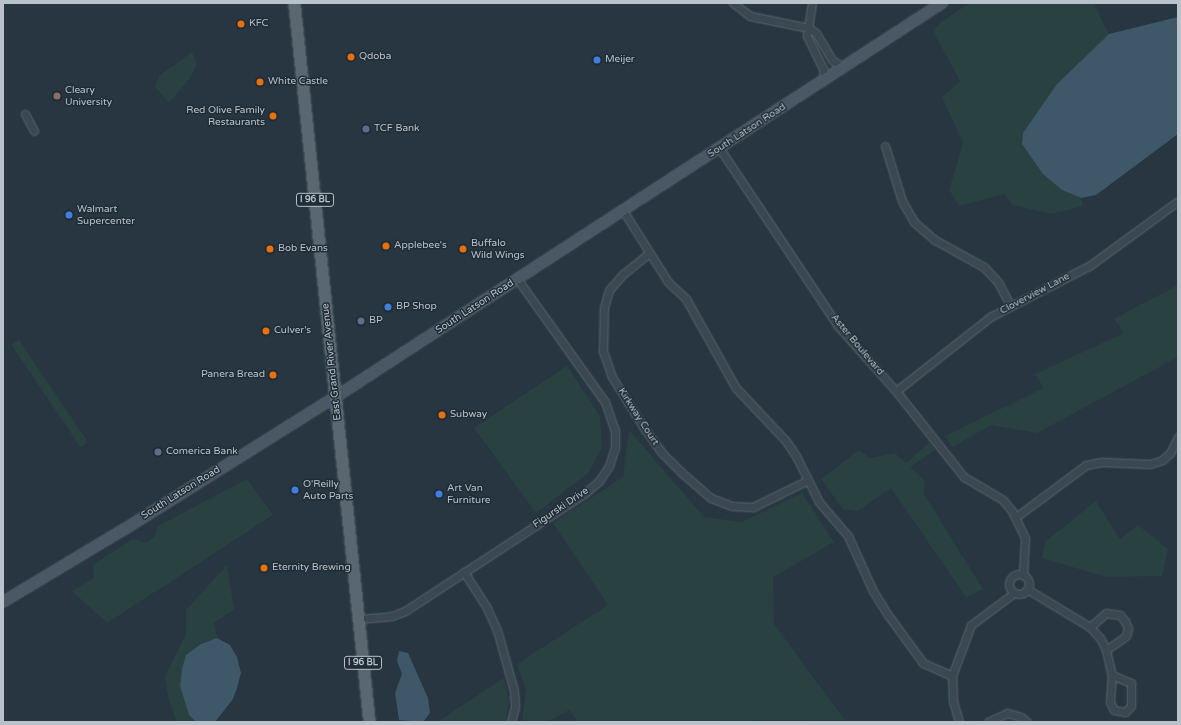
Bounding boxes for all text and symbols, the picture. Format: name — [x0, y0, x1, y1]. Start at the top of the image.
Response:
place label: KFC — [249, 18, 269, 30]
marker: KFC — [236, 19, 246, 29]
place label: Qdoba — [359, 51, 391, 63]
marker: Qdoba — [346, 52, 356, 62]
place label: Meijer — [605, 54, 635, 66]
marker: Meijer — [592, 55, 602, 65]
place label: White Castle — [268, 76, 328, 88]
marker: White Castle — [255, 77, 265, 87]
place label: Cleary University — [65, 84, 112, 108]
marker: Cleary University — [52, 91, 62, 101]
street label: South Latson Road — [706, 101, 788, 161]
place label: Red Olive Family Restaurants — [186, 104, 265, 128]
marker: Red Olive Family Restaurants — [268, 111, 278, 121]
place label: TCF Bank — [374, 123, 420, 135]
marker: TCF Bank — [361, 124, 371, 134]
road number: I 96 BL — [296, 193, 334, 207]
place label: Walmart Supercenter — [77, 203, 135, 226]
marker: Walmart Supercenter — [64, 210, 74, 220]
place label: Buffalo Wild Wings — [471, 237, 525, 260]
place label: Applebee's — [394, 240, 447, 252]
marker: Applebee's — [381, 241, 391, 251]
place label: Bob Evans — [278, 243, 328, 255]
marker: Bob Evans — [265, 244, 275, 254]
marker: Buffalo Wild Wings — [458, 244, 468, 254]
street label: Cloverview Lane — [998, 271, 1072, 317]
street label: South Latson Road — [434, 277, 516, 337]
place label: BP Shop — [396, 301, 437, 313]
marker: BP Shop — [383, 302, 393, 312]
street label: East Grand River Avenue — [320, 303, 344, 421]
street label: Aster Boulevard — [828, 312, 886, 378]
place label: BP — [369, 315, 383, 327]
marker: BP — [356, 316, 366, 326]
place label: Culver's — [274, 325, 311, 337]
marker: Culver's — [261, 326, 271, 336]
place label: Panera Bread — [201, 369, 265, 381]
marker: Panera Bread — [268, 370, 278, 380]
street label: Kirkway Court — [615, 386, 661, 448]
place label: Subway — [450, 409, 487, 421]
marker: Subway — [437, 410, 447, 420]
place label: Comerica Bank — [166, 446, 238, 458]
marker: Comerica Bank — [153, 447, 163, 457]
street label: South Latson Road — [139, 464, 223, 522]
place label: O'Reilly Auto Parts — [303, 478, 353, 502]
place label: Art Van Furniture — [447, 482, 490, 506]
marker: O'Reilly Auto Parts — [290, 485, 300, 495]
street label: Figurski Drive — [531, 485, 591, 531]
marker: Art Van Furniture — [434, 489, 444, 499]
place label: Eternity Brewing — [272, 562, 351, 574]
marker: Eternity Brewing — [259, 563, 269, 573]
road number: I 96 BL — [344, 656, 382, 670]

